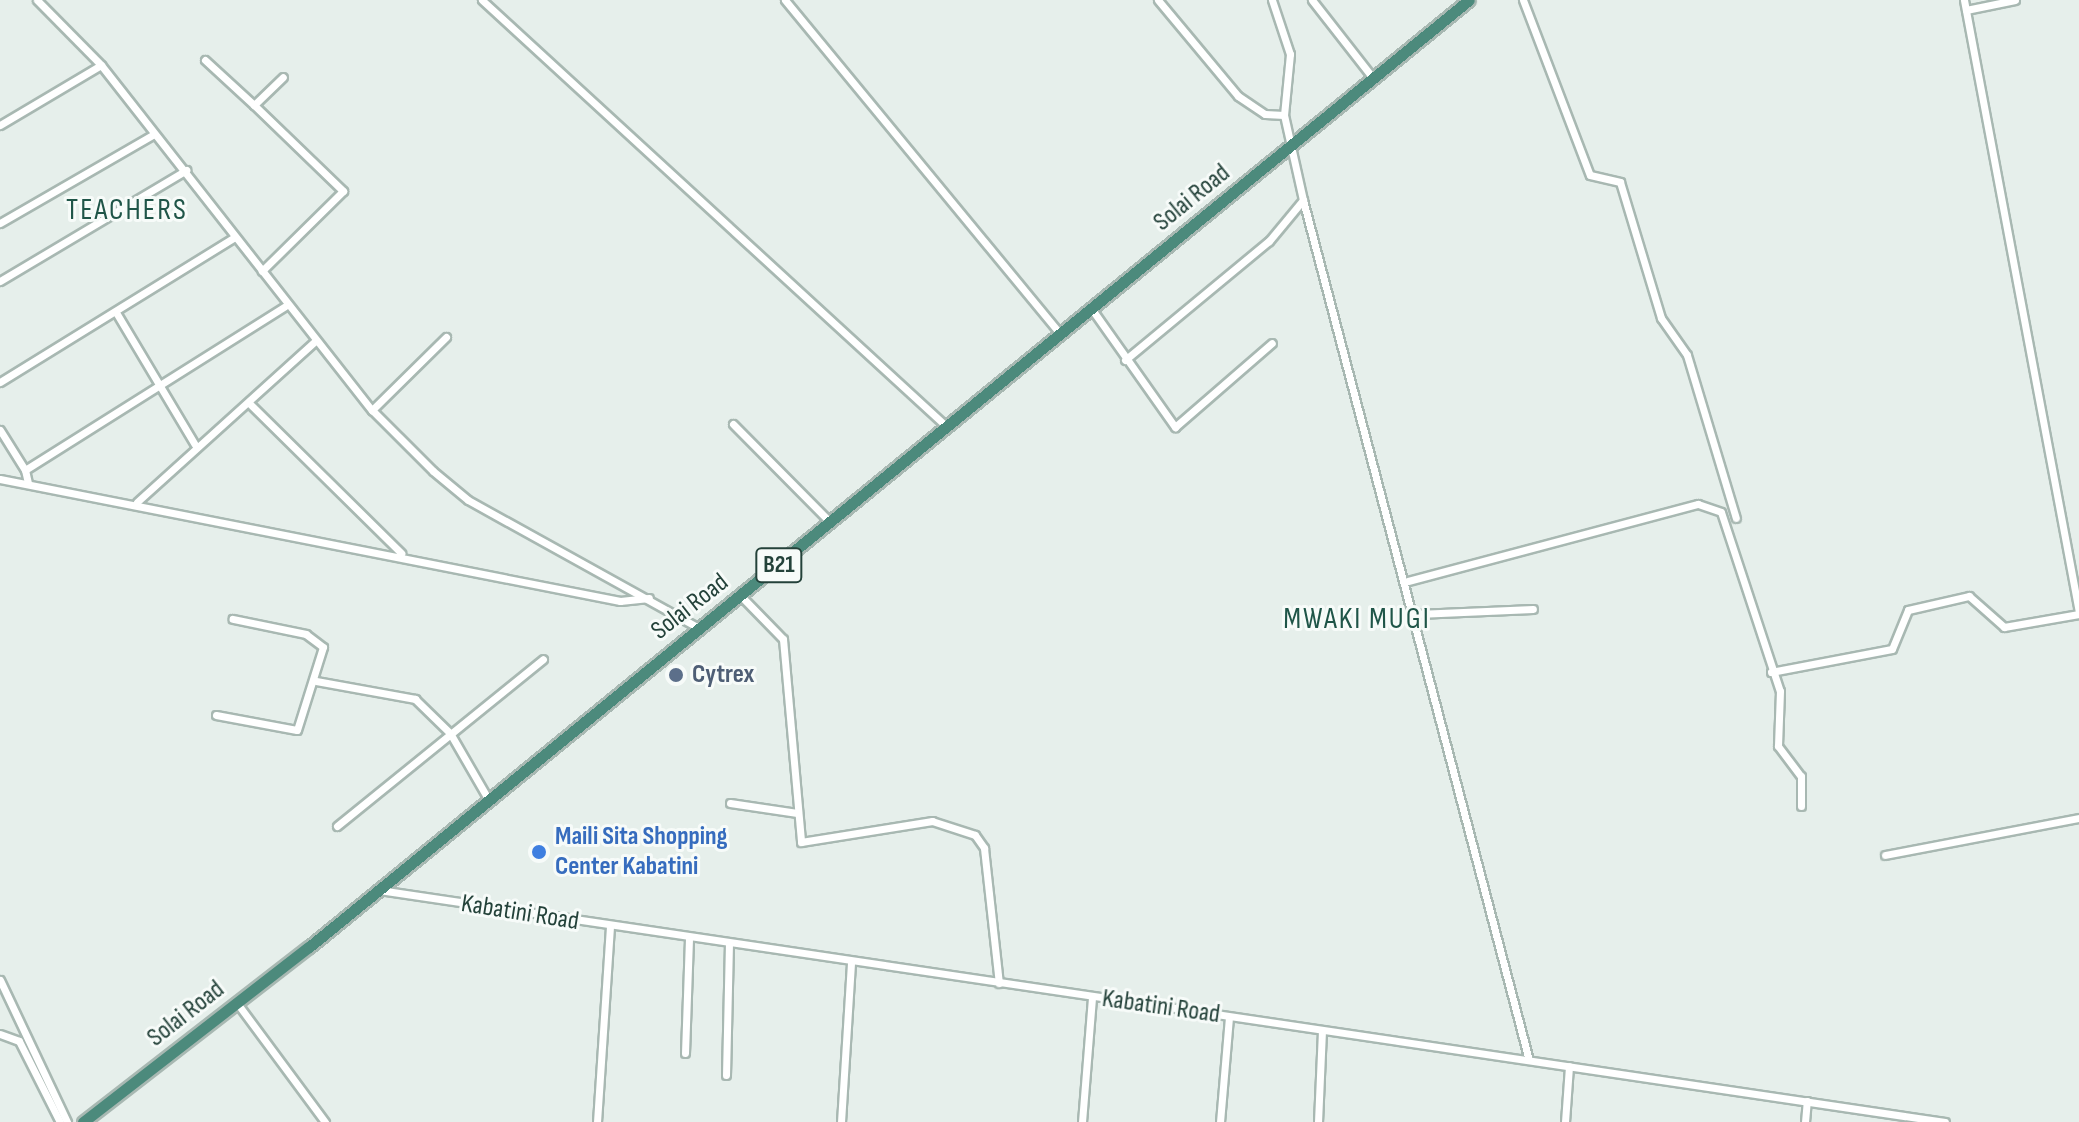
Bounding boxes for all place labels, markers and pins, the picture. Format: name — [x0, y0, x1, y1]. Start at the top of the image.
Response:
place label: Cytrex — [692, 659, 754, 691]
marker: Cytrex — [667, 666, 685, 684]
place label: Maili Sita Shopping Center Kabatini — [555, 821, 727, 882]
marker: Maili Sita Shopping Center Kabatini — [530, 843, 548, 861]

